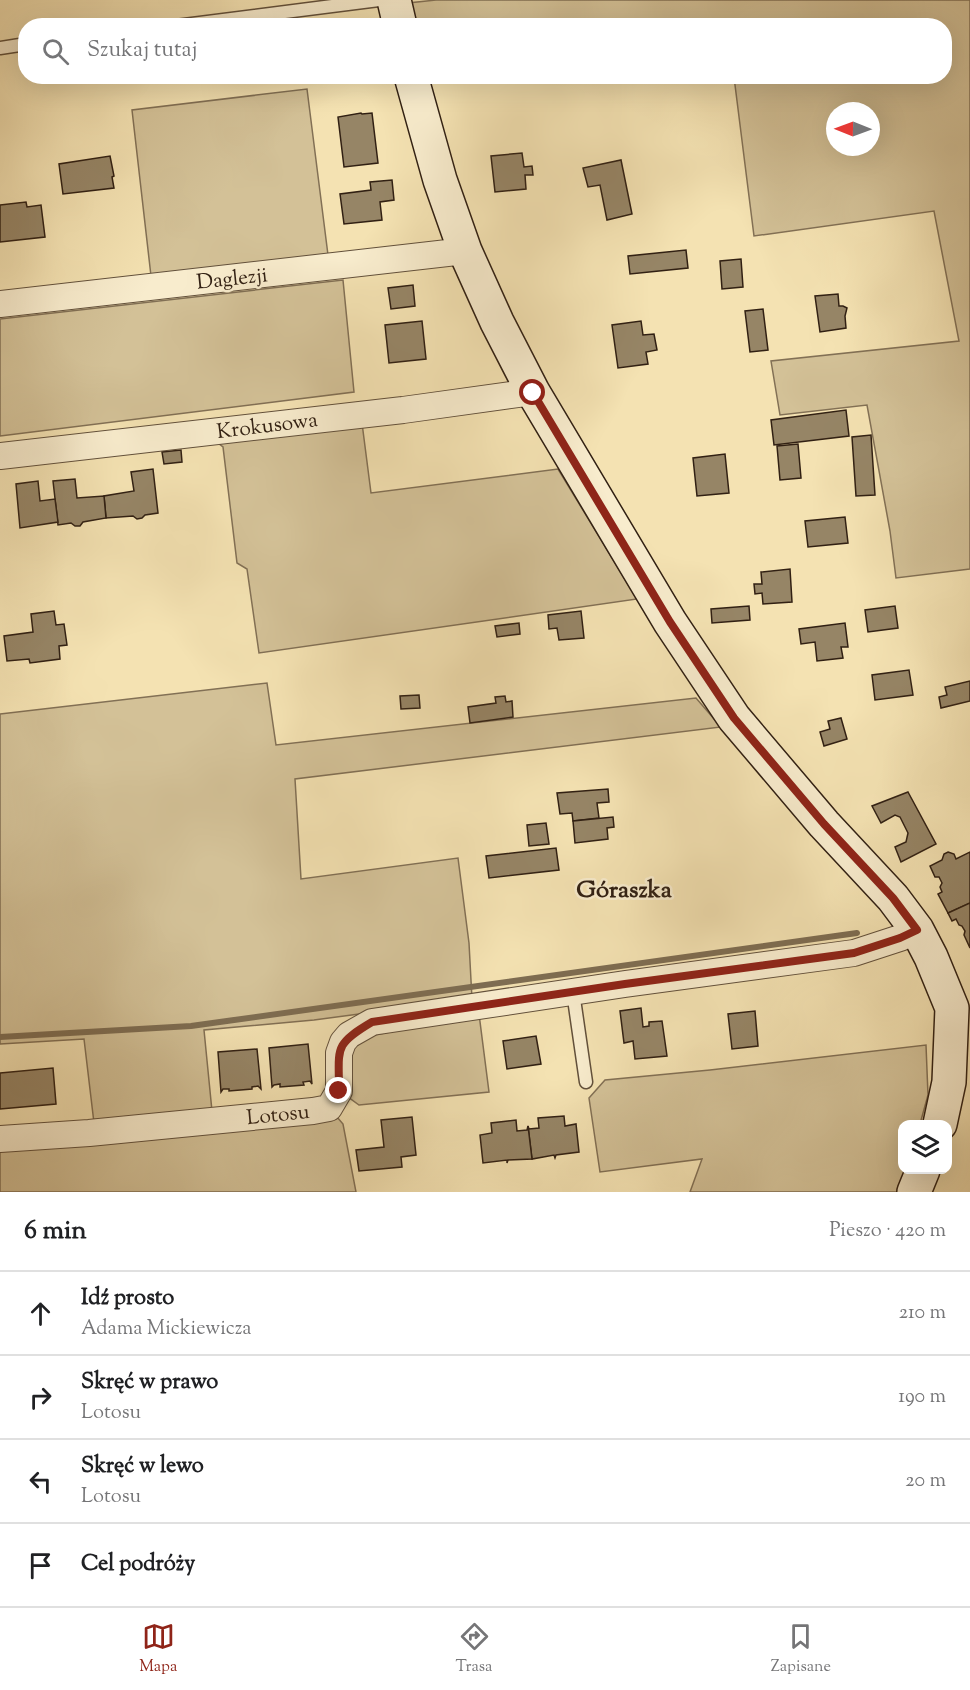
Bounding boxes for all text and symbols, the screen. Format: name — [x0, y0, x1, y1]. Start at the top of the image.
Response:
search box — [18, 18, 952, 84]
icon: search — [39, 35, 72, 68]
text: Szukaj tutaj — [87, 35, 198, 67]
north arrow — [826, 102, 880, 156]
street label: Daglezji — [195, 261, 269, 299]
route start — [519, 379, 545, 405]
street label: Krokusowa — [215, 406, 320, 448]
district label: Góraszka — [576, 874, 673, 908]
route end — [325, 1077, 351, 1103]
street label: Lotosu — [245, 1098, 311, 1134]
map controls — [898, 1120, 952, 1174]
button: layers — [898, 1120, 952, 1174]
text: 6 min — [24, 1213, 87, 1250]
text: Pieszo · 420 m — [829, 1217, 946, 1246]
text: Idź prosto — [81, 1283, 174, 1315]
icon: ahead — [24, 1297, 57, 1330]
text: 210 m — [899, 1299, 946, 1328]
text: Adama Mickiewicza — [81, 1315, 252, 1344]
text: Skręć w prawo — [81, 1367, 218, 1399]
icon: right — [24, 1381, 57, 1414]
text: 190 m — [898, 1383, 946, 1412]
text: Lotosu — [81, 1399, 141, 1428]
text: Skręć w lewo — [81, 1451, 204, 1483]
icon: left — [24, 1465, 57, 1498]
text: 20 m — [905, 1467, 946, 1496]
text: Lotosu — [81, 1483, 141, 1512]
icon: arrive — [24, 1549, 57, 1582]
text: Cel podróży — [81, 1549, 195, 1581]
tab: Mapa — [139, 1620, 177, 1679]
tab: Trasa — [456, 1620, 493, 1679]
tab: Zapisane — [771, 1620, 831, 1679]

